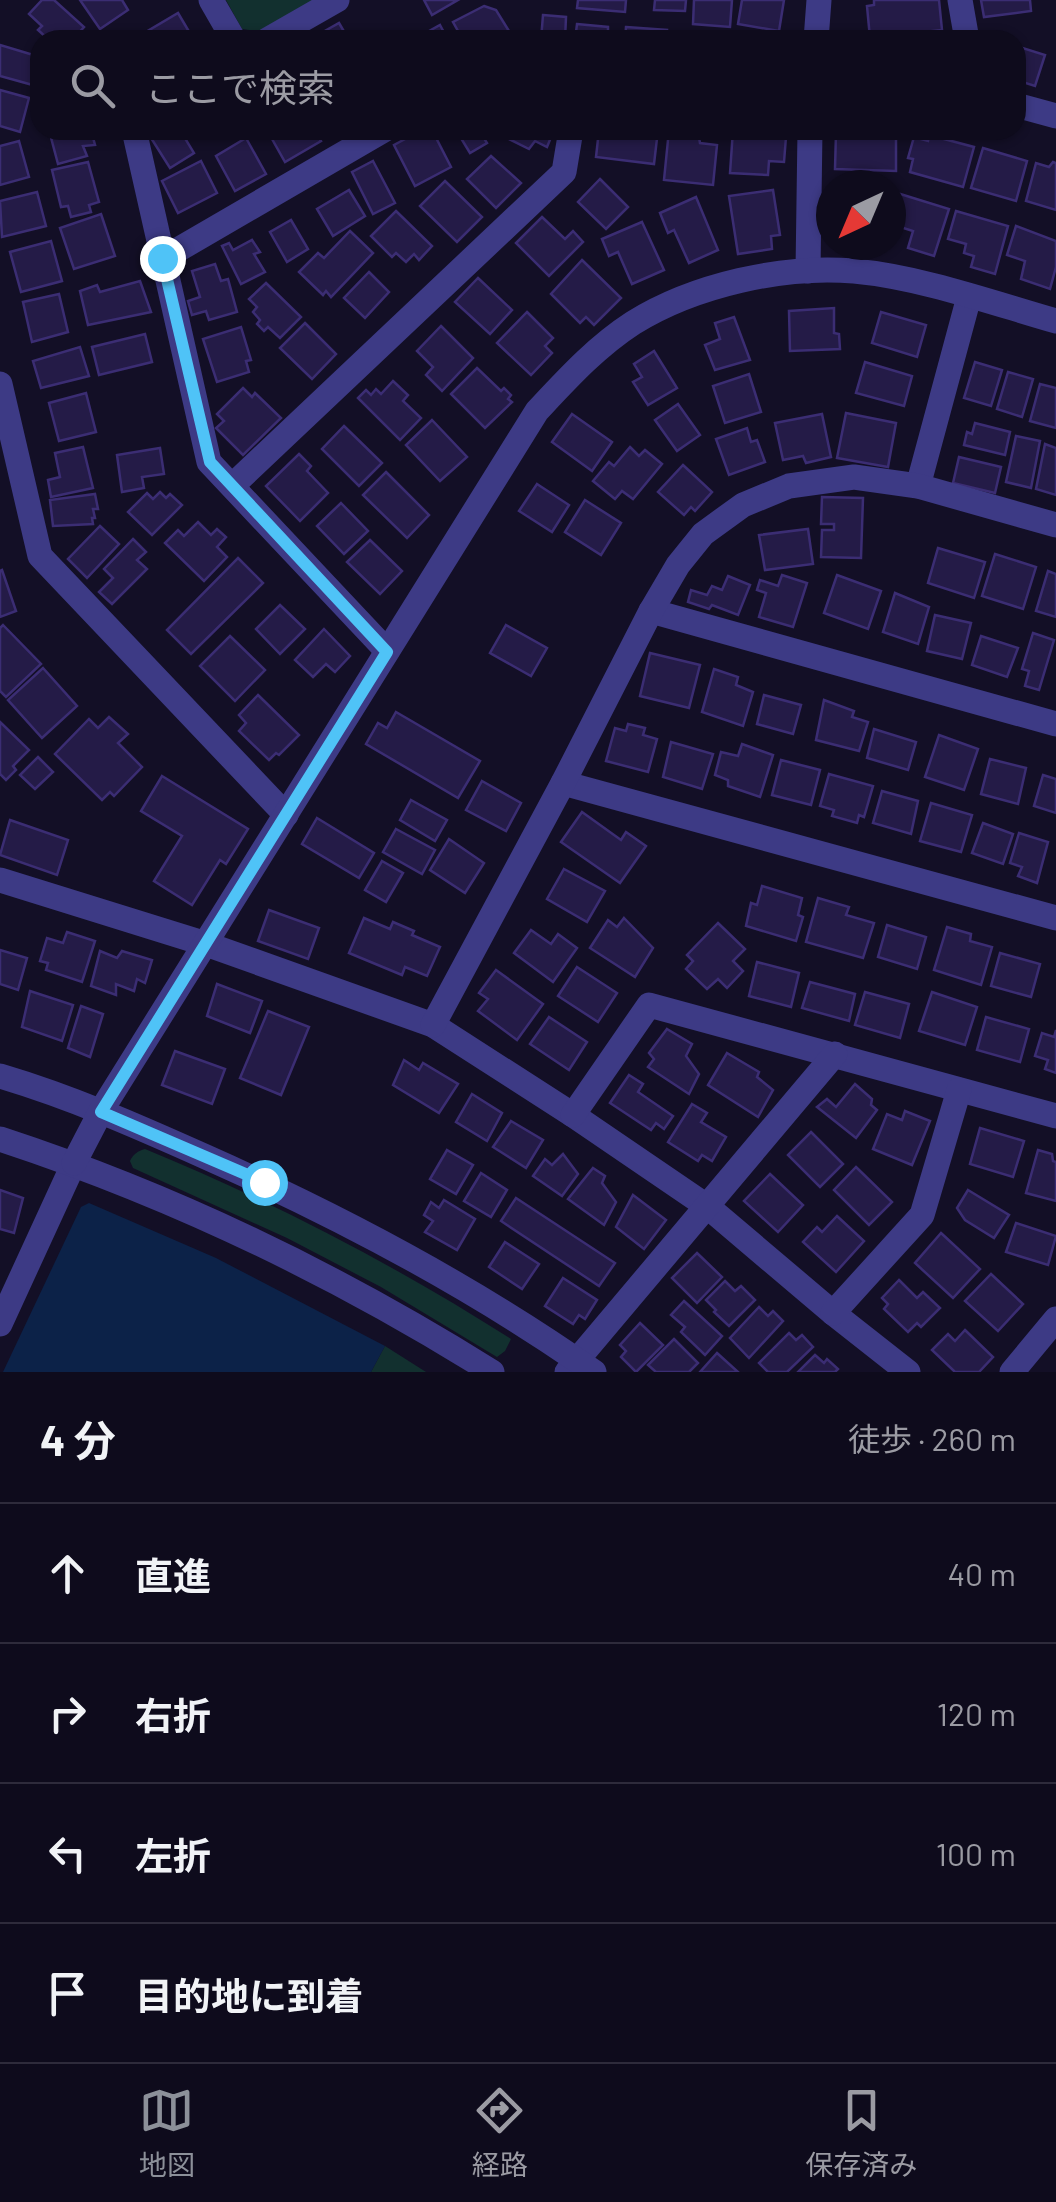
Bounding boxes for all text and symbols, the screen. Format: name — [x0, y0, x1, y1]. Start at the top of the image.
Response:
search box — [30, 30, 1026, 140]
icon: search — [65, 58, 120, 113]
text: ここで検索 — [145, 64, 335, 110]
north arrow — [816, 170, 906, 260]
route end — [140, 236, 186, 282]
route start — [242, 1160, 288, 1206]
text: 4 分 — [40, 1414, 116, 1464]
text: 徒歩 · 260 m — [848, 1419, 1016, 1457]
icon: ahead — [40, 1546, 95, 1601]
text: 直進 — [135, 1552, 211, 1598]
text: 40 m — [947, 1554, 1016, 1592]
icon: right — [40, 1686, 95, 1741]
text: 右折 — [135, 1692, 211, 1738]
text: 120 m — [937, 1694, 1016, 1732]
icon: left — [40, 1826, 95, 1881]
text: 左折 — [135, 1832, 211, 1878]
text: 100 m — [936, 1834, 1016, 1872]
icon: arrive — [40, 1966, 95, 2021]
text: 目的地に到着 — [135, 1972, 363, 2018]
tab: 地図 — [139, 2083, 195, 2183]
tab: 経路 — [472, 2083, 528, 2183]
tab: 保存済み — [805, 2083, 917, 2183]

